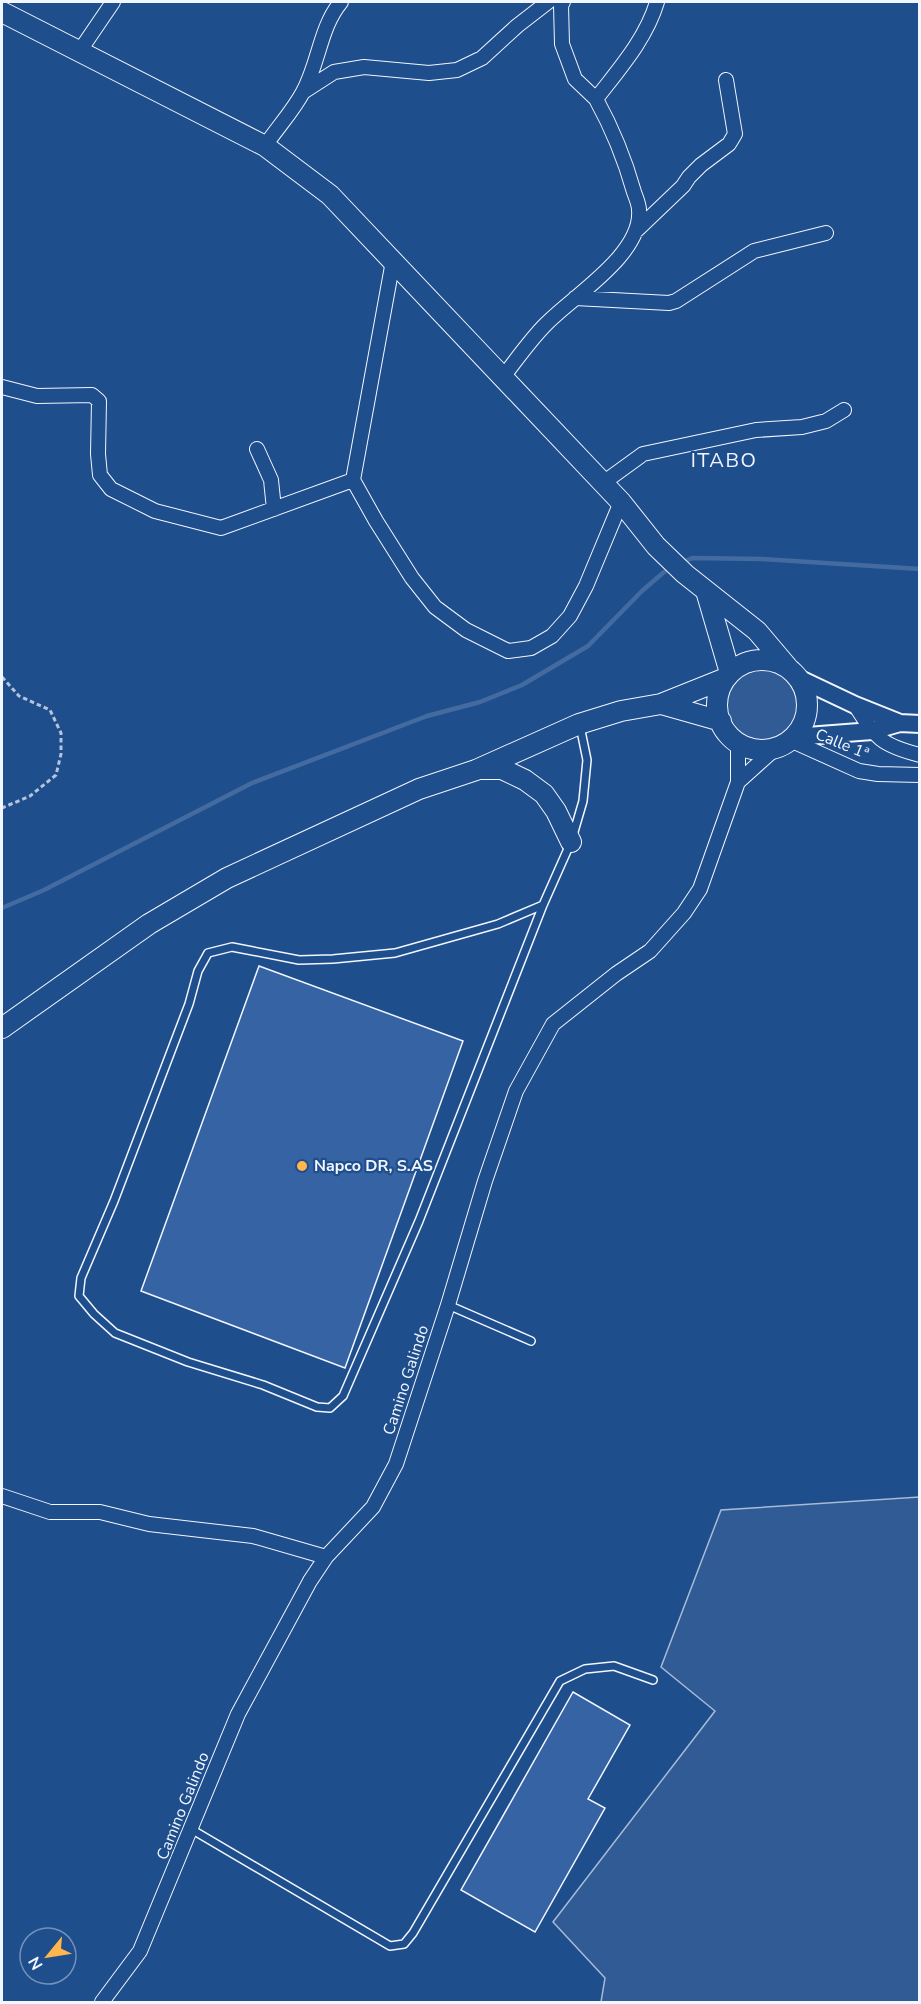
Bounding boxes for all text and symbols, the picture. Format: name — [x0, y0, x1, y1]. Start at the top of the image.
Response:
district label: ITABO — [691, 447, 757, 474]
street label: Calle 1ª — [812, 723, 872, 765]
place label: Napco DR, S.AS — [314, 1155, 433, 1177]
marker: Napco DR, S.AS — [295, 1159, 309, 1173]
street label: Camino Galindo — [378, 1322, 434, 1438]
street label: Camino Galindo — [151, 1749, 215, 1863]
north arrow — [18, 1926, 78, 1986]
text: N — [23, 1952, 48, 1974]

